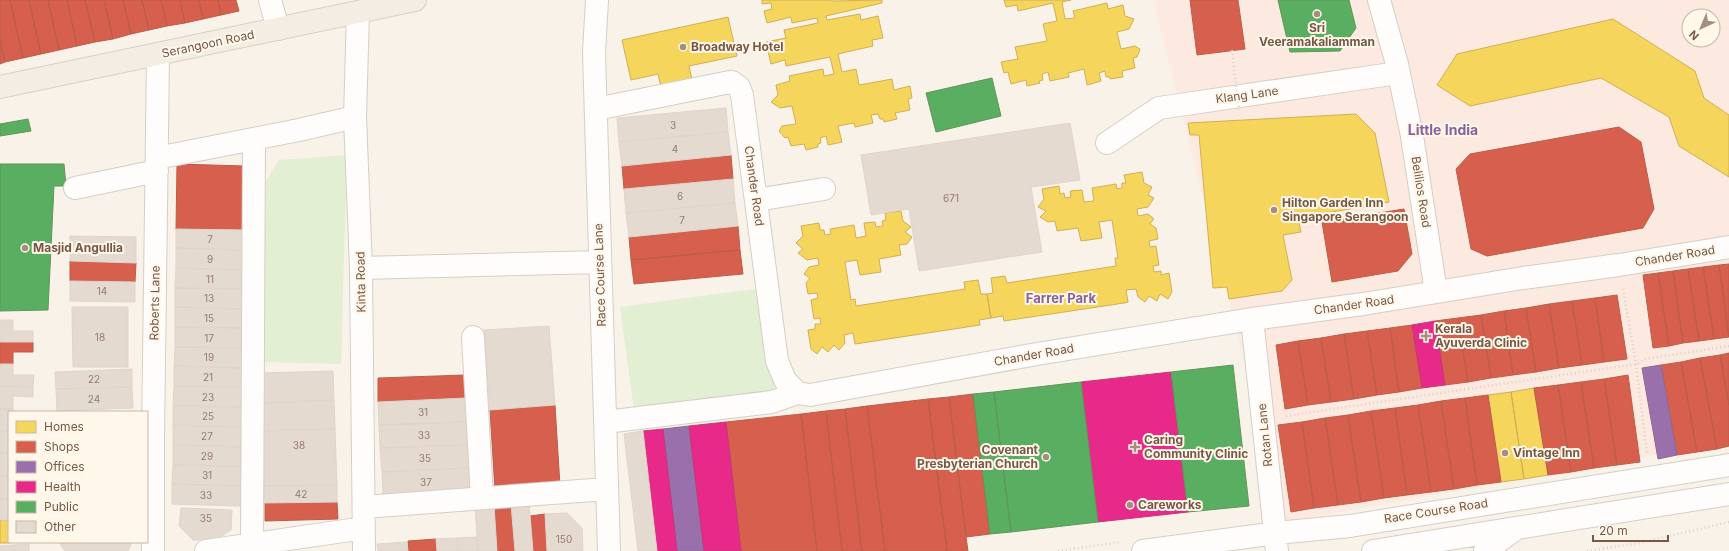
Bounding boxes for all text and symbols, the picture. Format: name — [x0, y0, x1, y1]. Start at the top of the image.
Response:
north arrow — [1681, 8, 1721, 48]
marker: Sri Veeramakaliamman — [1312, 9, 1322, 19]
place label: Sri Veeramakaliamman — [1259, 20, 1375, 49]
street label: Serangoon Road — [160, 26, 256, 61]
text: N — [1686, 27, 1702, 43]
place label: Broadway Hotel — [691, 39, 784, 54]
marker: Broadway Hotel — [678, 42, 688, 52]
street label: Klang Lane — [1215, 83, 1279, 106]
house number: 3 — [670, 119, 676, 131]
district label: Little India — [1408, 121, 1478, 138]
house number: 4 — [672, 143, 678, 155]
street label: Chander Road — [741, 145, 768, 227]
street label: Belilios Road — [1408, 155, 1435, 229]
house number: 6 — [677, 190, 683, 202]
house number: 671 — [943, 192, 959, 204]
place label: Hilton Garden Inn Singapore Serangoon — [1282, 195, 1409, 224]
marker: Hilton Garden Inn Singapore Serangoon — [1269, 205, 1279, 215]
house number: 7 — [679, 214, 685, 226]
street label: Race Course Lane — [590, 223, 609, 327]
house number: 7 — [207, 233, 213, 245]
place label: Masjid Angullia — [33, 240, 123, 255]
street label: Chander Road — [1634, 242, 1716, 269]
marker: Masjid Angullia — [20, 243, 30, 253]
street label: Kinta Road — [352, 251, 369, 313]
house number: 9 — [207, 253, 213, 265]
street label: Roberts Lane — [146, 265, 163, 341]
house number: 11 — [206, 273, 214, 285]
house number: 14 — [97, 285, 107, 297]
district label: Farrer Park — [1026, 290, 1097, 306]
street label: Chander Road — [1313, 291, 1395, 318]
house number: 13 — [204, 292, 214, 304]
house number: 15 — [204, 312, 214, 324]
place label: Kerala Ayuverda Clinic — [1435, 321, 1527, 350]
marker: Kerala Ayuverda Clinic — [1420, 330, 1432, 342]
house number: 18 — [95, 331, 105, 343]
house number: 17 — [204, 332, 214, 344]
street label: Chander Road — [993, 340, 1075, 369]
house number: 19 — [204, 351, 214, 363]
house number: 21 — [203, 371, 213, 383]
house number: 22 — [88, 373, 100, 385]
house number: 23 — [202, 391, 214, 403]
house number: 24 — [88, 393, 100, 405]
street label: Rotan Lane — [1254, 403, 1275, 467]
house number: 31 — [418, 406, 428, 418]
house number: 25 — [202, 410, 214, 422]
legend — [8, 411, 148, 543]
text: Homes — [44, 419, 84, 434]
house number: 33 — [418, 429, 430, 441]
house number: 27 — [201, 430, 213, 442]
place label: Caring Community Clinic — [1144, 432, 1248, 461]
text: Shops — [44, 439, 80, 454]
house number: 38 — [293, 439, 305, 451]
marker: Caring Community Clinic — [1129, 441, 1141, 453]
place label: Covenant Presbyterian Church — [917, 442, 1039, 471]
place label: Vintage Inn — [1513, 445, 1580, 460]
marker: Vintage Inn — [1500, 448, 1510, 458]
house number: 29 — [201, 450, 213, 462]
house number: 35 — [419, 452, 431, 464]
marker: Covenant Presbyterian Church — [1041, 452, 1051, 462]
text: Offices — [44, 459, 85, 474]
house number: 31 — [202, 469, 212, 481]
house number: 37 — [420, 476, 432, 488]
text: Health — [44, 479, 81, 494]
house number: 42 — [295, 488, 307, 500]
house number: 33 — [200, 489, 212, 501]
street label: Race Course Road — [1383, 495, 1489, 526]
place label: Careworks — [1138, 497, 1202, 512]
text: Public — [44, 499, 79, 514]
marker: Careworks — [1125, 500, 1135, 510]
house number: 35 — [200, 512, 212, 524]
scale bar — [1593, 517, 1668, 543]
text: Other — [44, 519, 76, 534]
text: 20 m — [1599, 523, 1628, 538]
house number: 150 — [556, 533, 572, 545]

